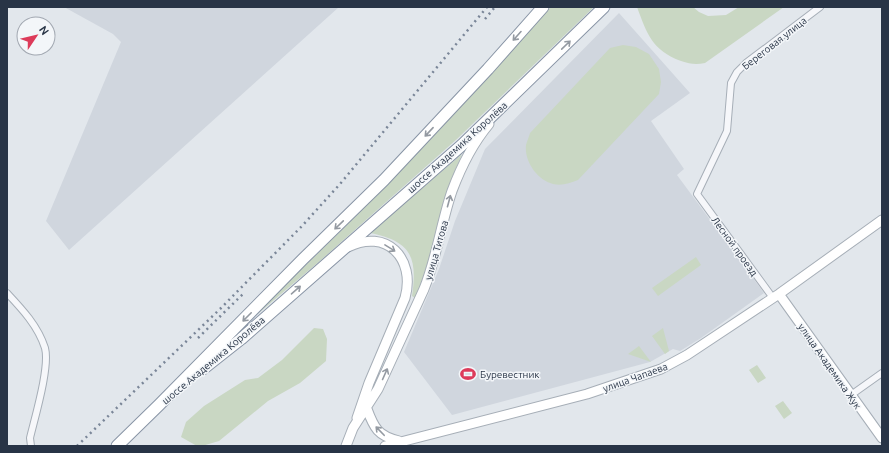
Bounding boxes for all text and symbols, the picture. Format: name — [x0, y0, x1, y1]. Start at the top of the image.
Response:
street label: Береговая улица — [740, 15, 809, 72]
north arrow — [16, 16, 56, 56]
text: N — [37, 23, 51, 37]
one-way arrow — [513, 31, 522, 41]
one-way arrow — [561, 40, 571, 49]
street label: шоссе Академика Королёва — [405, 100, 510, 195]
one-way arrow — [424, 127, 434, 137]
one-way arrow — [446, 194, 454, 207]
street label: Лесной проезд — [709, 214, 760, 278]
street label: улица Титова — [423, 219, 450, 281]
one-way arrow — [334, 220, 344, 230]
one-way arrow — [384, 243, 395, 252]
one-way arrow — [291, 286, 301, 295]
one-way arrow — [242, 312, 251, 322]
street label: шоссе Академика Королёва — [160, 314, 267, 407]
street label: улица Академика Жук — [796, 321, 863, 411]
street label: улица Чапаева — [601, 361, 669, 394]
sports icon: Буревестник — [459, 365, 477, 383]
one-way arrow — [382, 369, 389, 381]
place label: Буревестник — [480, 369, 540, 380]
one-way arrow — [375, 426, 384, 436]

